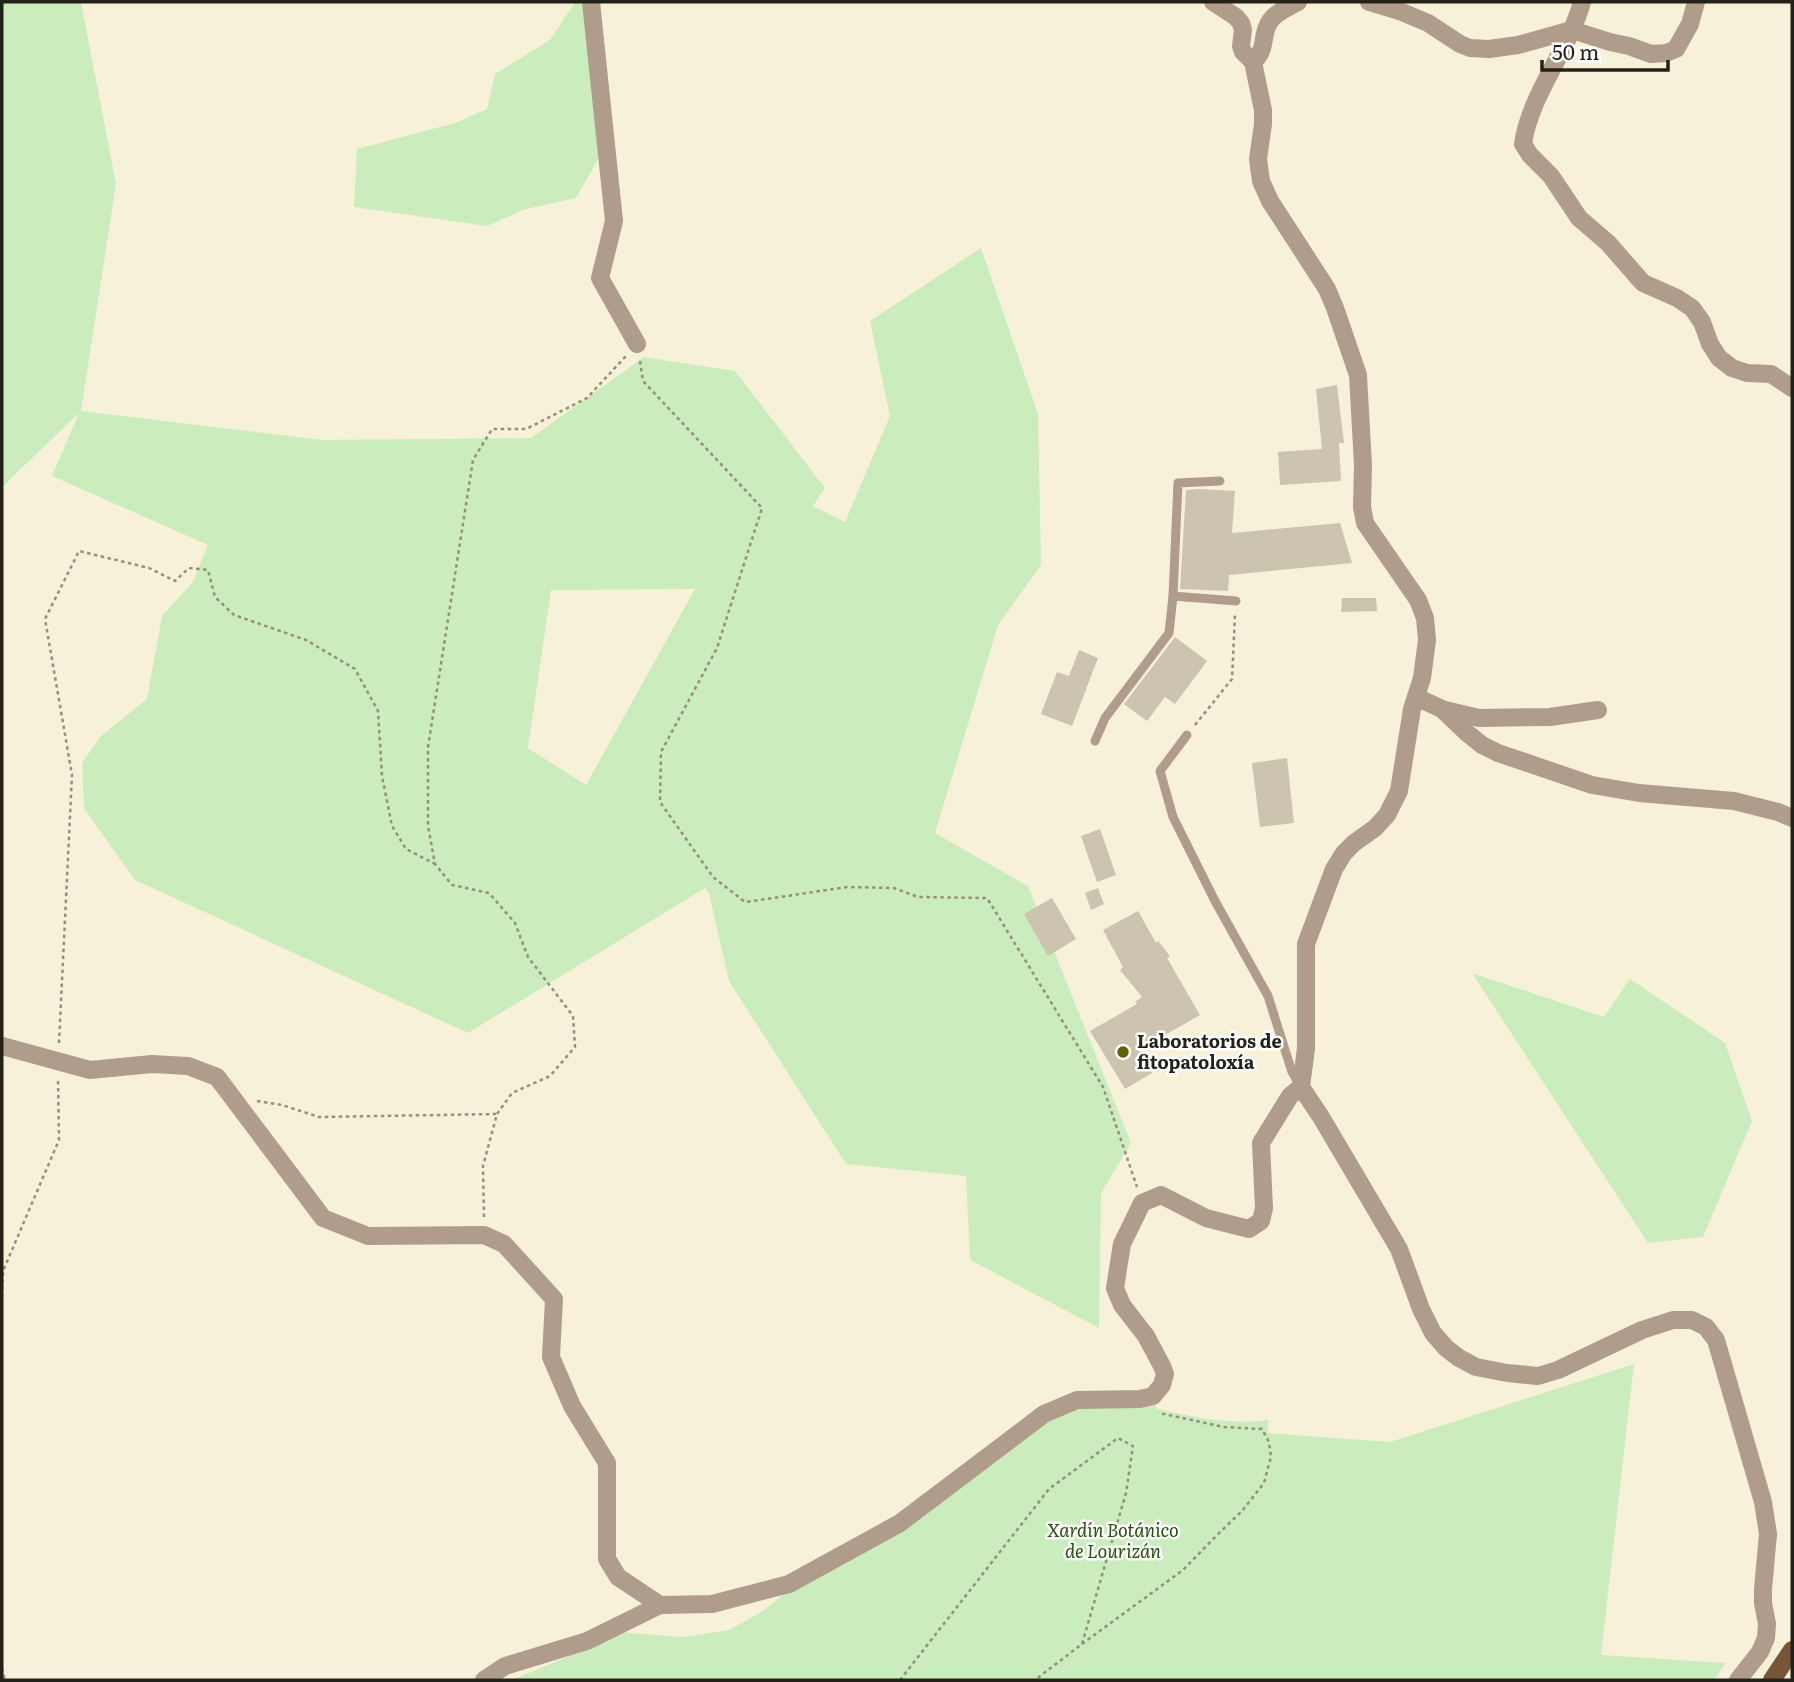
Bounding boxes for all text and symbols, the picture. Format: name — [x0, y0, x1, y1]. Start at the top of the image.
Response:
scale bar — [1542, 28, 1668, 72]
text: 50 m — [1552, 35, 1599, 66]
place label: Laboratorios de fitopatoloxía — [1137, 1027, 1282, 1075]
marker: Laboratorios de fitopatoloxía — [1115, 1044, 1131, 1060]
park label: Xardín Botánico de Lourizán — [1047, 1516, 1179, 1564]

